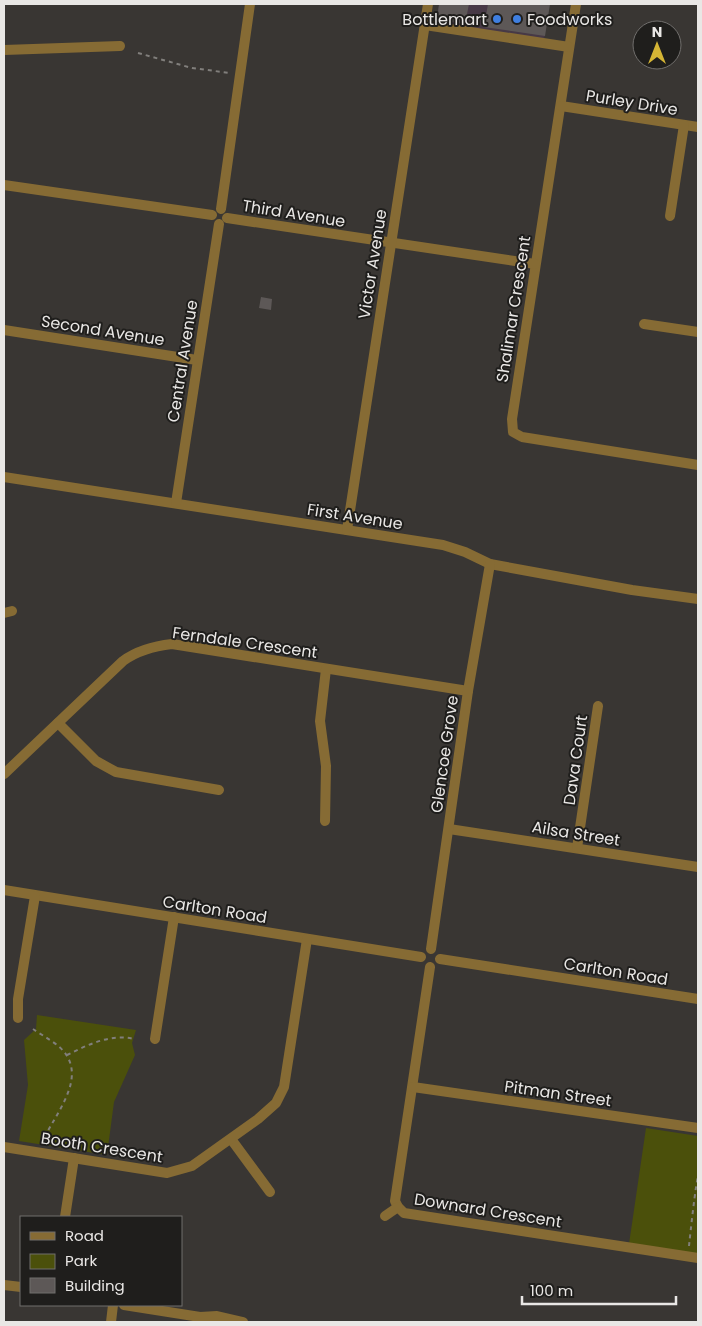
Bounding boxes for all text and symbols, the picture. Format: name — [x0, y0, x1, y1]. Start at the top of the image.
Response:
place label: Bottlemart — [402, 8, 487, 31]
place label: Foodworks — [527, 8, 612, 31]
marker: Bottlemart — [491, 13, 503, 25]
marker: Foodworks — [511, 13, 523, 25]
north arrow — [632, 20, 682, 70]
text: N — [652, 22, 662, 42]
street label: Purley Drive — [584, 84, 680, 121]
street label: Third Avenue — [241, 194, 347, 233]
street label: Victor Avenue — [352, 207, 393, 321]
street label: Shalimar Crescent — [491, 234, 536, 384]
street label: Central Avenue — [161, 298, 204, 424]
street label: Second Avenue — [40, 309, 166, 352]
street label: First Avenue — [305, 498, 404, 535]
street label: Ferndale Crescent — [171, 621, 319, 664]
street label: Glencoe Grove — [425, 694, 464, 814]
street label: Dava Court — [558, 713, 593, 807]
street label: Ailsa Street — [530, 815, 622, 852]
street label: Carlton Road — [161, 890, 269, 929]
street label: Carlton Road — [562, 952, 670, 991]
street label: Pitman Street — [503, 1075, 613, 1112]
street label: Booth Crescent — [39, 1127, 165, 1168]
street label: Downard Crescent — [413, 1187, 564, 1234]
legend — [20, 1216, 182, 1306]
text: Road — [65, 1225, 104, 1246]
text: Park — [65, 1250, 97, 1271]
scale bar — [522, 1274, 676, 1306]
text: Building — [65, 1275, 125, 1296]
text: 100 m — [530, 1280, 573, 1301]

